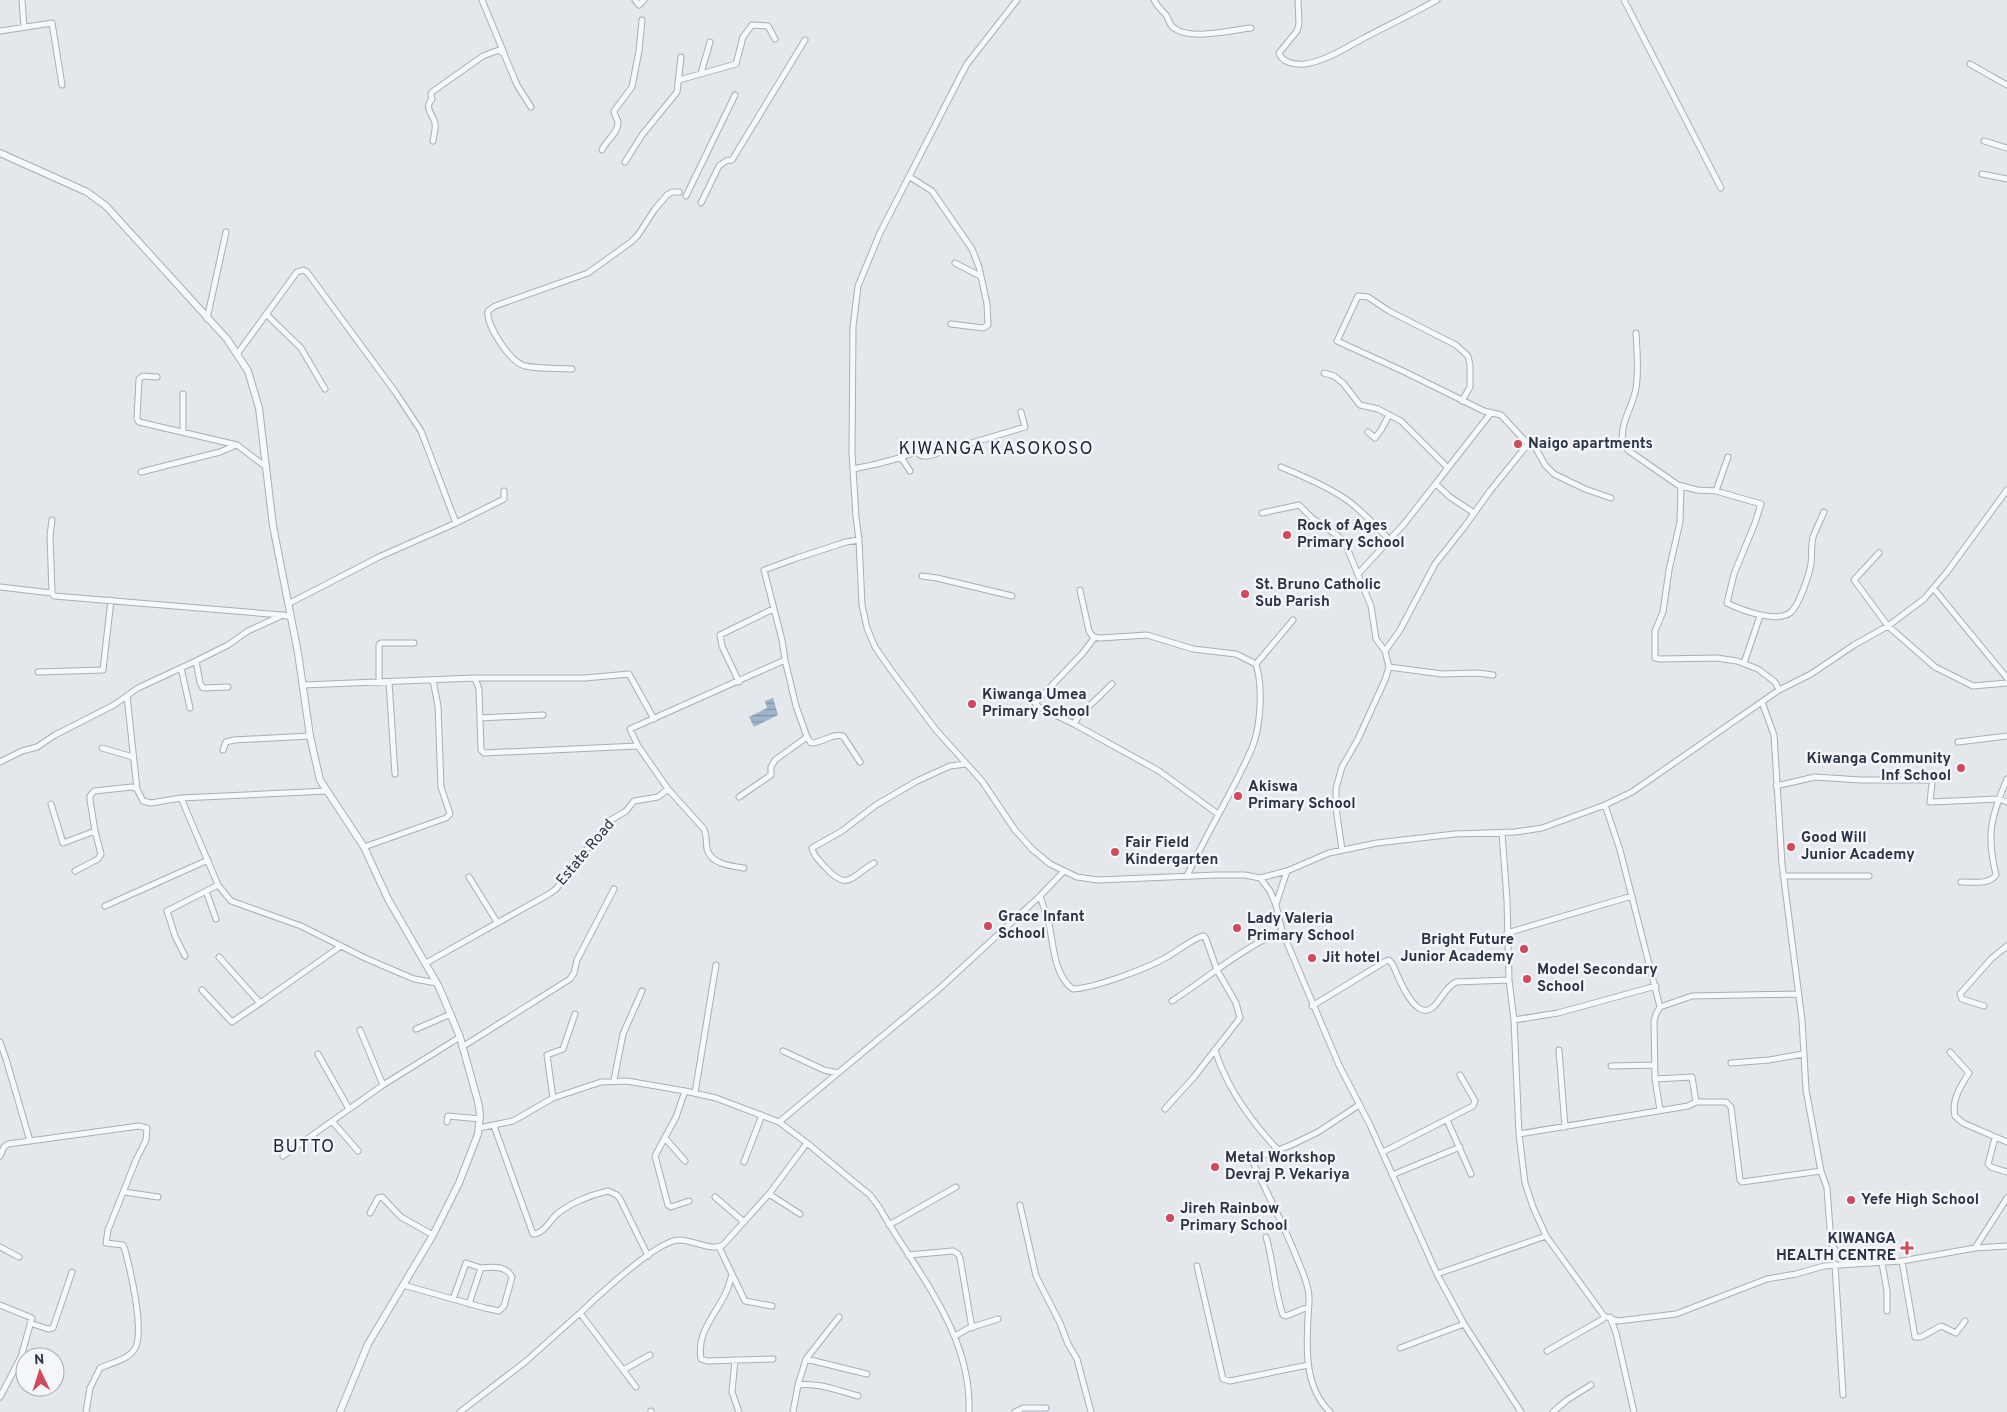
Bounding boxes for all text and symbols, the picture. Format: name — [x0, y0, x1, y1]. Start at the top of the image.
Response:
place label: Naigo apartments — [1528, 435, 1653, 454]
district label: KIWANGA KASOKOSO — [898, 438, 1094, 461]
marker: Naigo apartments — [1512, 438, 1524, 450]
place label: Rock of Ages Primary School — [1297, 517, 1405, 553]
marker: Rock of Ages Primary School — [1281, 529, 1293, 541]
place label: St. Bruno Catholic Sub Parish — [1255, 576, 1381, 612]
marker: St. Bruno Catholic Sub Parish — [1239, 588, 1251, 600]
place label: Kiwanga Umea Primary School — [982, 686, 1090, 722]
marker: Kiwanga Umea Primary School — [966, 698, 978, 710]
place label: Kiwanga Community Inf School — [1806, 750, 1951, 786]
marker: Kiwanga Community Inf School — [1955, 762, 1967, 774]
place label: Akiswa Primary School — [1248, 778, 1356, 814]
marker: Akiswa Primary School — [1232, 790, 1244, 802]
street label: Estate Road — [553, 816, 619, 890]
place label: Good Will Junior Academy — [1801, 829, 1915, 865]
place label: Fair Field Kindergarten — [1125, 834, 1218, 870]
marker: Good Will Junior Academy — [1785, 841, 1797, 853]
marker: Fair Field Kindergarten — [1109, 846, 1121, 858]
place label: Grace Infant School — [998, 908, 1085, 944]
place label: Lady Valeria Primary School — [1247, 910, 1355, 946]
marker: Grace Infant School — [982, 920, 994, 932]
marker: Lady Valeria Primary School — [1231, 922, 1243, 934]
place label: Bright Future Junior Academy — [1400, 931, 1514, 967]
marker: Bright Future Junior Academy — [1518, 943, 1530, 955]
place label: Jit hotel — [1322, 949, 1380, 968]
marker: Jit hotel — [1306, 952, 1318, 964]
place label: Model Secondary School — [1537, 961, 1658, 997]
marker: Model Secondary School — [1521, 973, 1533, 985]
district label: BUTTO — [273, 1136, 335, 1159]
place label: Metal Workshop Devraj P. Vekariya — [1225, 1149, 1349, 1185]
marker: Metal Workshop Devraj P. Vekariya — [1209, 1161, 1221, 1173]
place label: Yefe High School — [1861, 1191, 1979, 1210]
marker: Yefe High School — [1845, 1194, 1857, 1206]
place label: Jireh Rainbow Primary School — [1180, 1200, 1288, 1236]
marker: Jireh Rainbow Primary School — [1164, 1212, 1176, 1224]
place label: KIWANGA HEALTH CENTRE — [1776, 1230, 1896, 1266]
marker: KIWANGA HEALTH CENTRE — [1900, 1241, 1914, 1255]
north arrow — [15, 1347, 65, 1397]
text: N — [34, 1352, 45, 1369]

